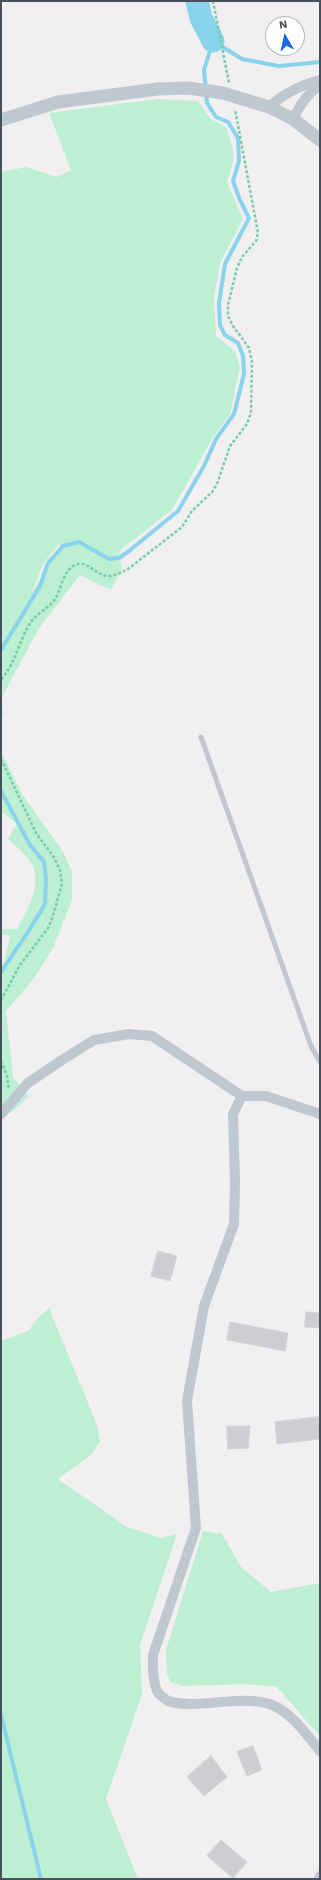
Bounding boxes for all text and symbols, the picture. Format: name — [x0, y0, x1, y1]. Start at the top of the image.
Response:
north arrow — [265, 16, 305, 56]
text: N — [278, 18, 288, 32]

